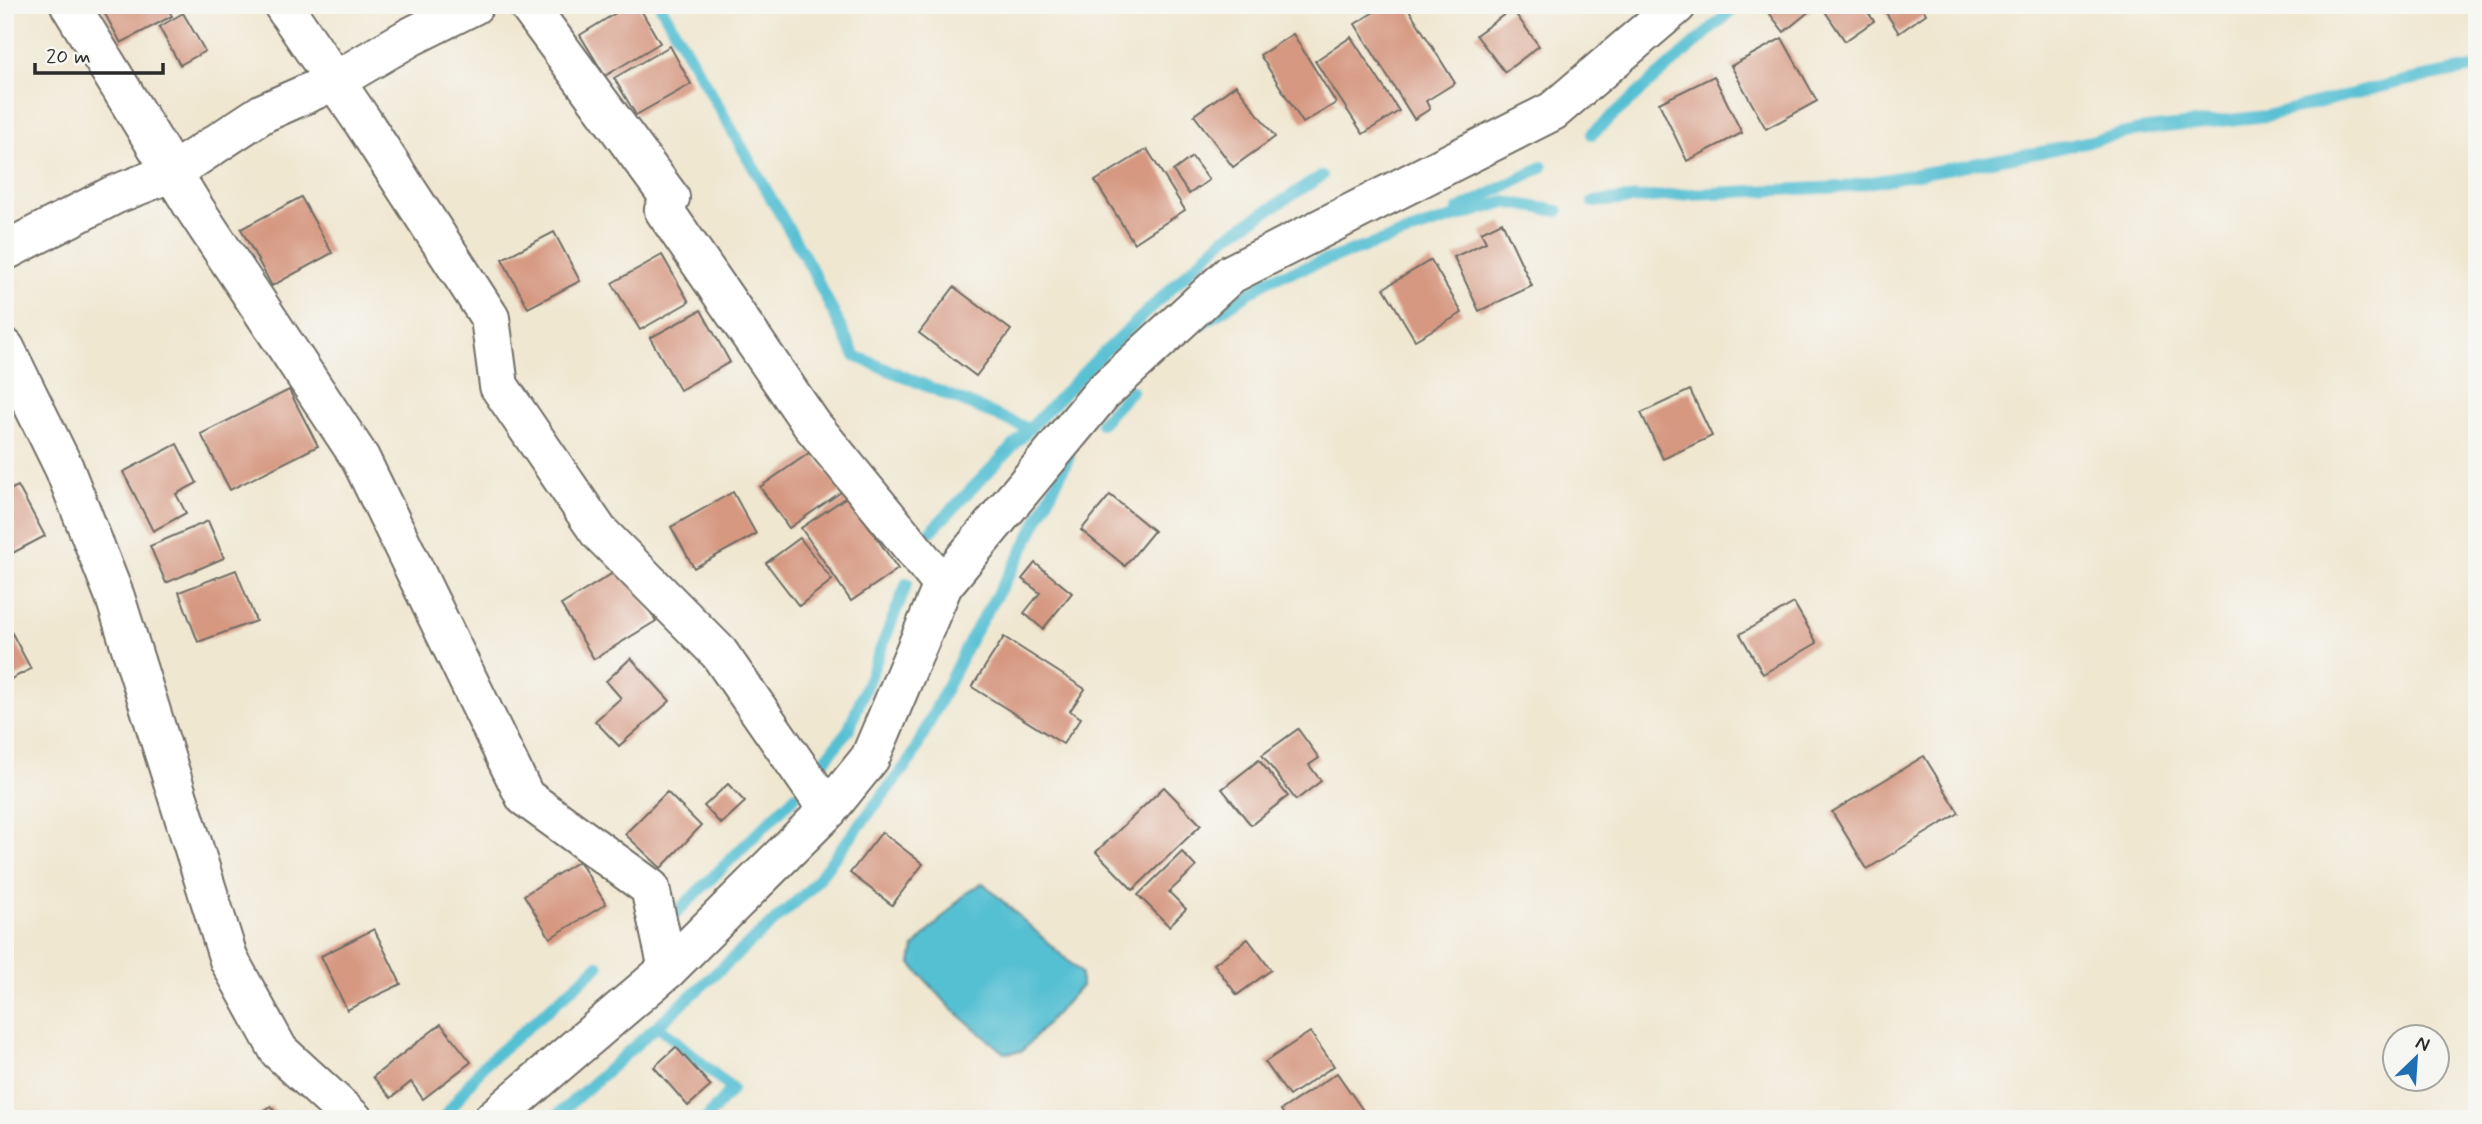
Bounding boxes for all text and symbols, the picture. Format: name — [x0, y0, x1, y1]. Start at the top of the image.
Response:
scale bar — [35, 32, 163, 76]
text: 20 m — [46, 43, 91, 71]
north arrow — [2380, 1023, 2450, 1092]
text: N — [2412, 1030, 2434, 1058]

